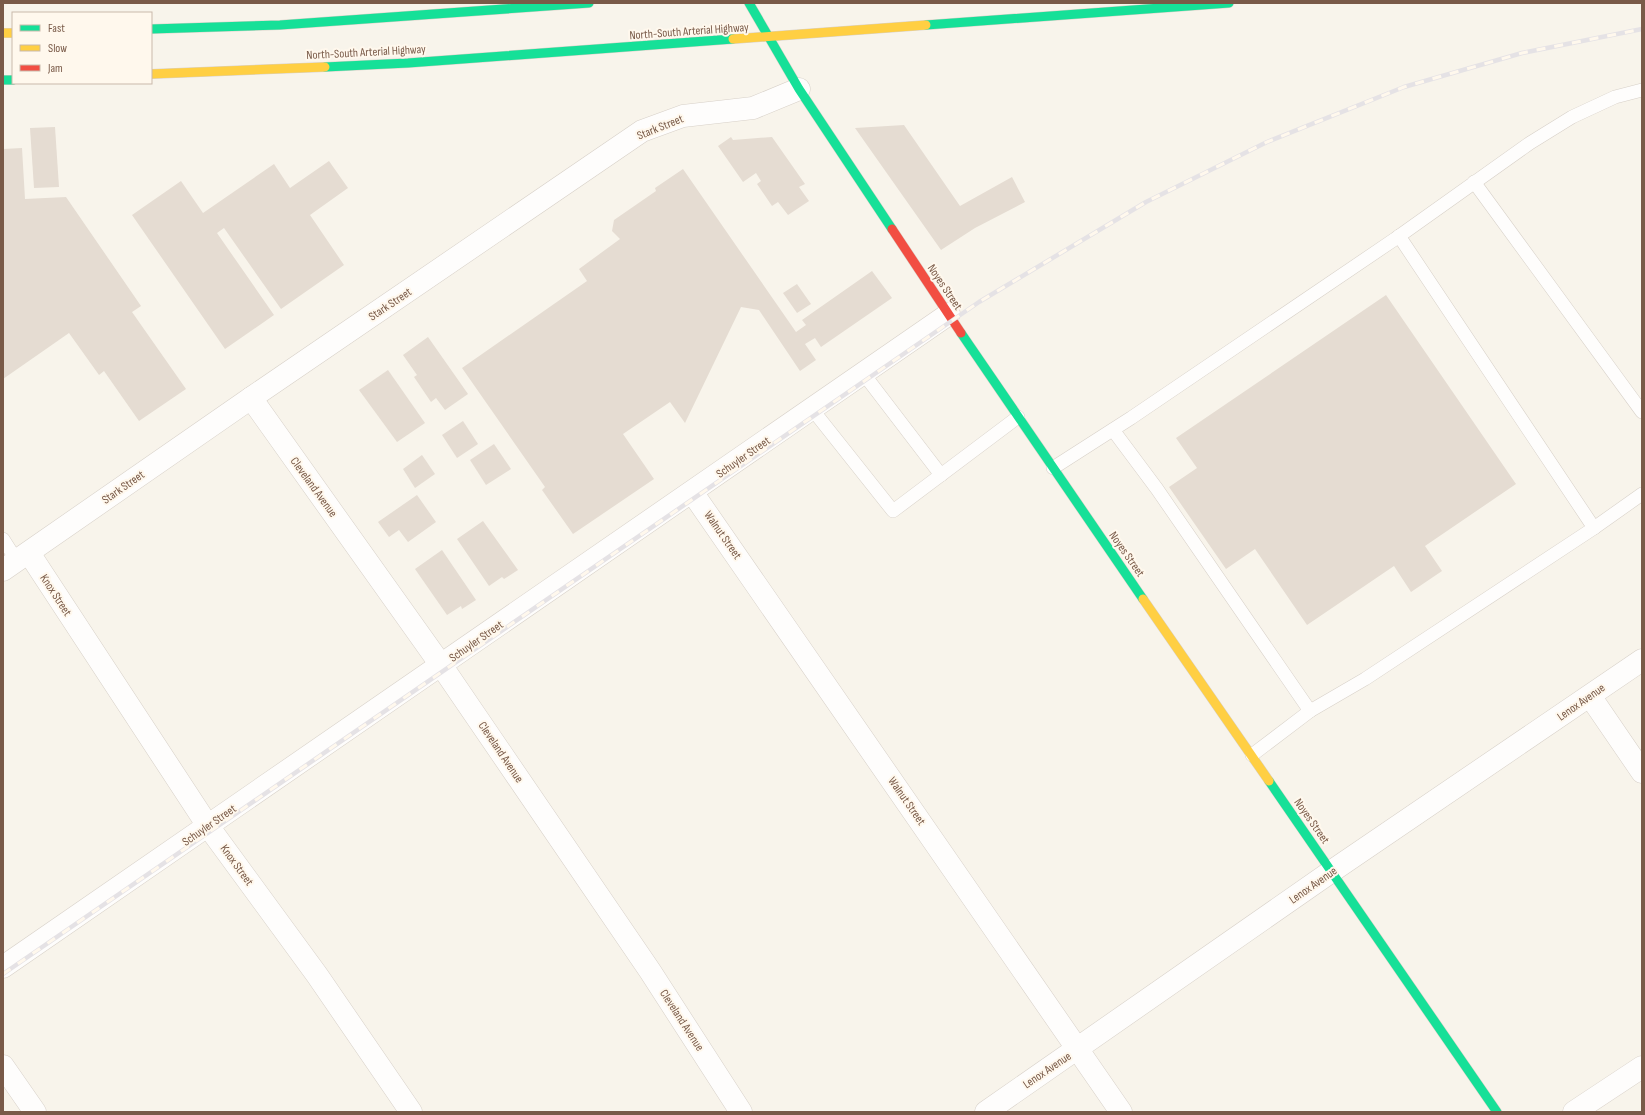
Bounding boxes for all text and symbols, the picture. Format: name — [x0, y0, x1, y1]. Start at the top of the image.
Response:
legend — [12, 12, 152, 84]
street label: North-South Arterial Highway — [629, 20, 749, 43]
text: Fast — [48, 21, 65, 36]
text: Slow — [48, 41, 67, 56]
street label: North-South Arterial Highway — [306, 42, 426, 63]
text: Jam — [47, 61, 63, 76]
street label: Stark Street — [635, 111, 686, 144]
street label: Noyes Street — [924, 262, 966, 313]
street label: Stark Street — [366, 284, 415, 324]
street label: Schuyler Street — [713, 433, 773, 481]
street label: Cleveland Avenue — [287, 454, 340, 520]
street label: Stark Street — [99, 467, 148, 507]
street label: Walnut Street — [701, 508, 745, 563]
street label: Noyes Street — [1106, 529, 1148, 580]
street label: Knox Street — [36, 571, 75, 619]
street label: Schuyler Street — [446, 617, 506, 665]
street label: Lenox Avenue — [1554, 680, 1608, 724]
street label: Cleveland Avenue — [475, 719, 527, 786]
street label: Walnut Street — [885, 774, 929, 829]
street label: Noyes Street — [1291, 796, 1333, 847]
street label: Schuyler Street — [179, 801, 239, 849]
street label: Knox Street — [217, 842, 257, 889]
street label: Lenox Avenue — [1286, 863, 1340, 907]
street label: Cleveland Avenue — [656, 987, 707, 1054]
street label: Lenox Avenue — [1020, 1049, 1074, 1092]

